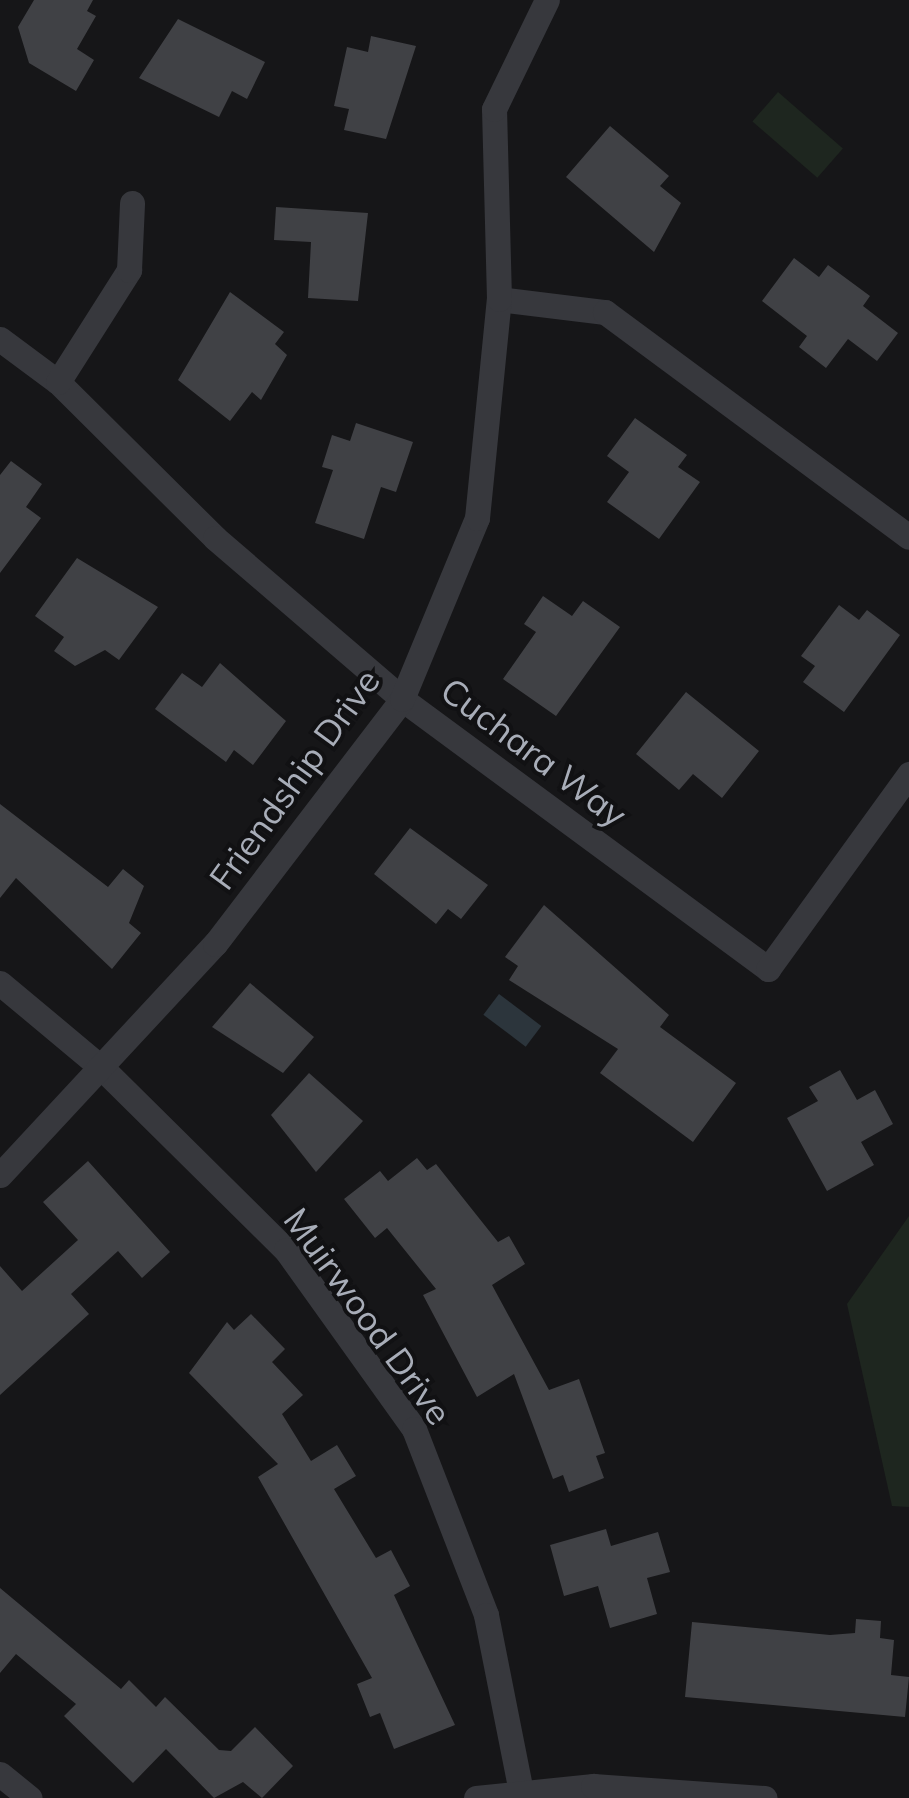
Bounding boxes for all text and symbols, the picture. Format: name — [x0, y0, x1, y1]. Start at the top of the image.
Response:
street label: Friendship Drive — [200, 661, 388, 897]
street label: Cuchara Way — [433, 669, 635, 835]
street label: Muirwood Drive — [275, 1200, 461, 1432]

